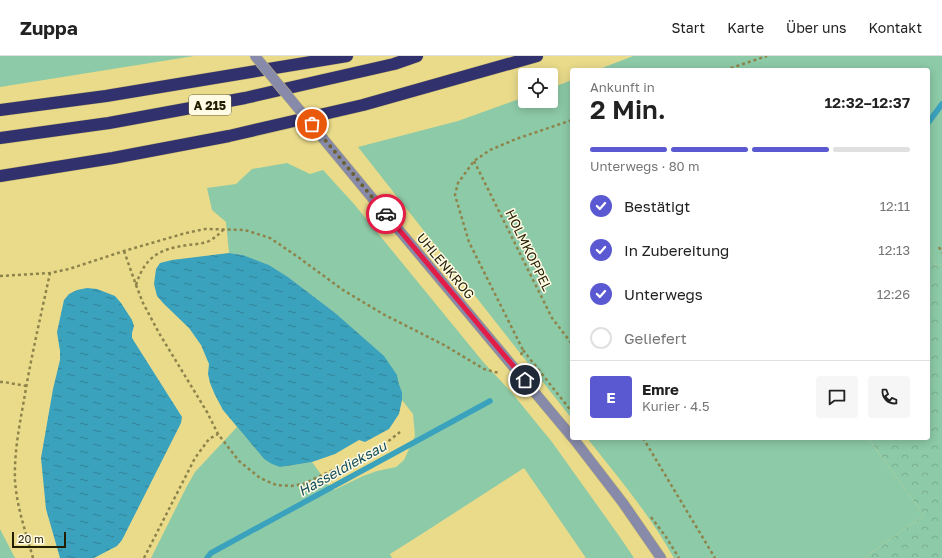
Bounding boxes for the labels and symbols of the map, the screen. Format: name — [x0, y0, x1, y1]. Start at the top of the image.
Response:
road number: A 215 — [189, 95, 231, 115]
pin — [295, 107, 329, 141]
courier — [366, 194, 406, 234]
street label: HOLMKOPPEL — [502, 207, 556, 294]
street label: UHLENKROG — [414, 230, 478, 302]
pin — [508, 363, 542, 397]
water label: Hasseldieksau — [295, 436, 390, 499]
scale bar — [12, 530, 66, 549]

